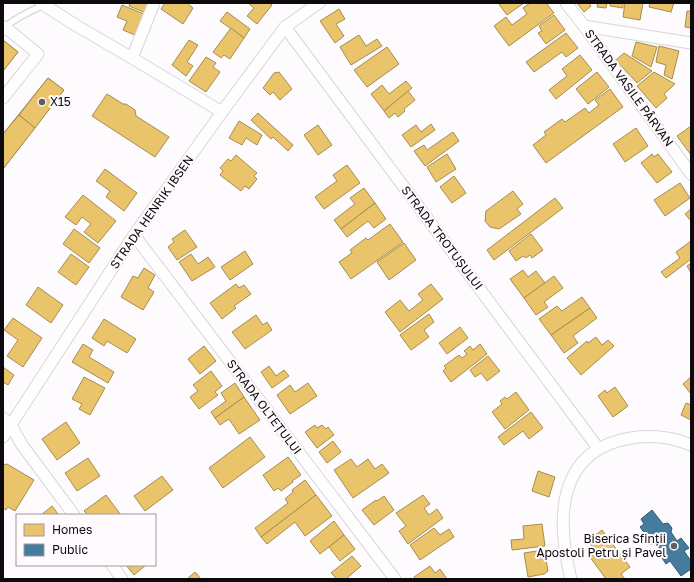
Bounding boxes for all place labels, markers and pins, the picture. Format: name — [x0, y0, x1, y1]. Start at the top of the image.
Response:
place label: X15 — [50, 94, 71, 109]
marker: X15 — [37, 97, 47, 107]
place label: Biserica Sfinții Apostoli Petru și Pavel — [536, 531, 666, 560]
marker: Biserica Sfinții Apostoli Petru și Pavel — [669, 541, 679, 551]

